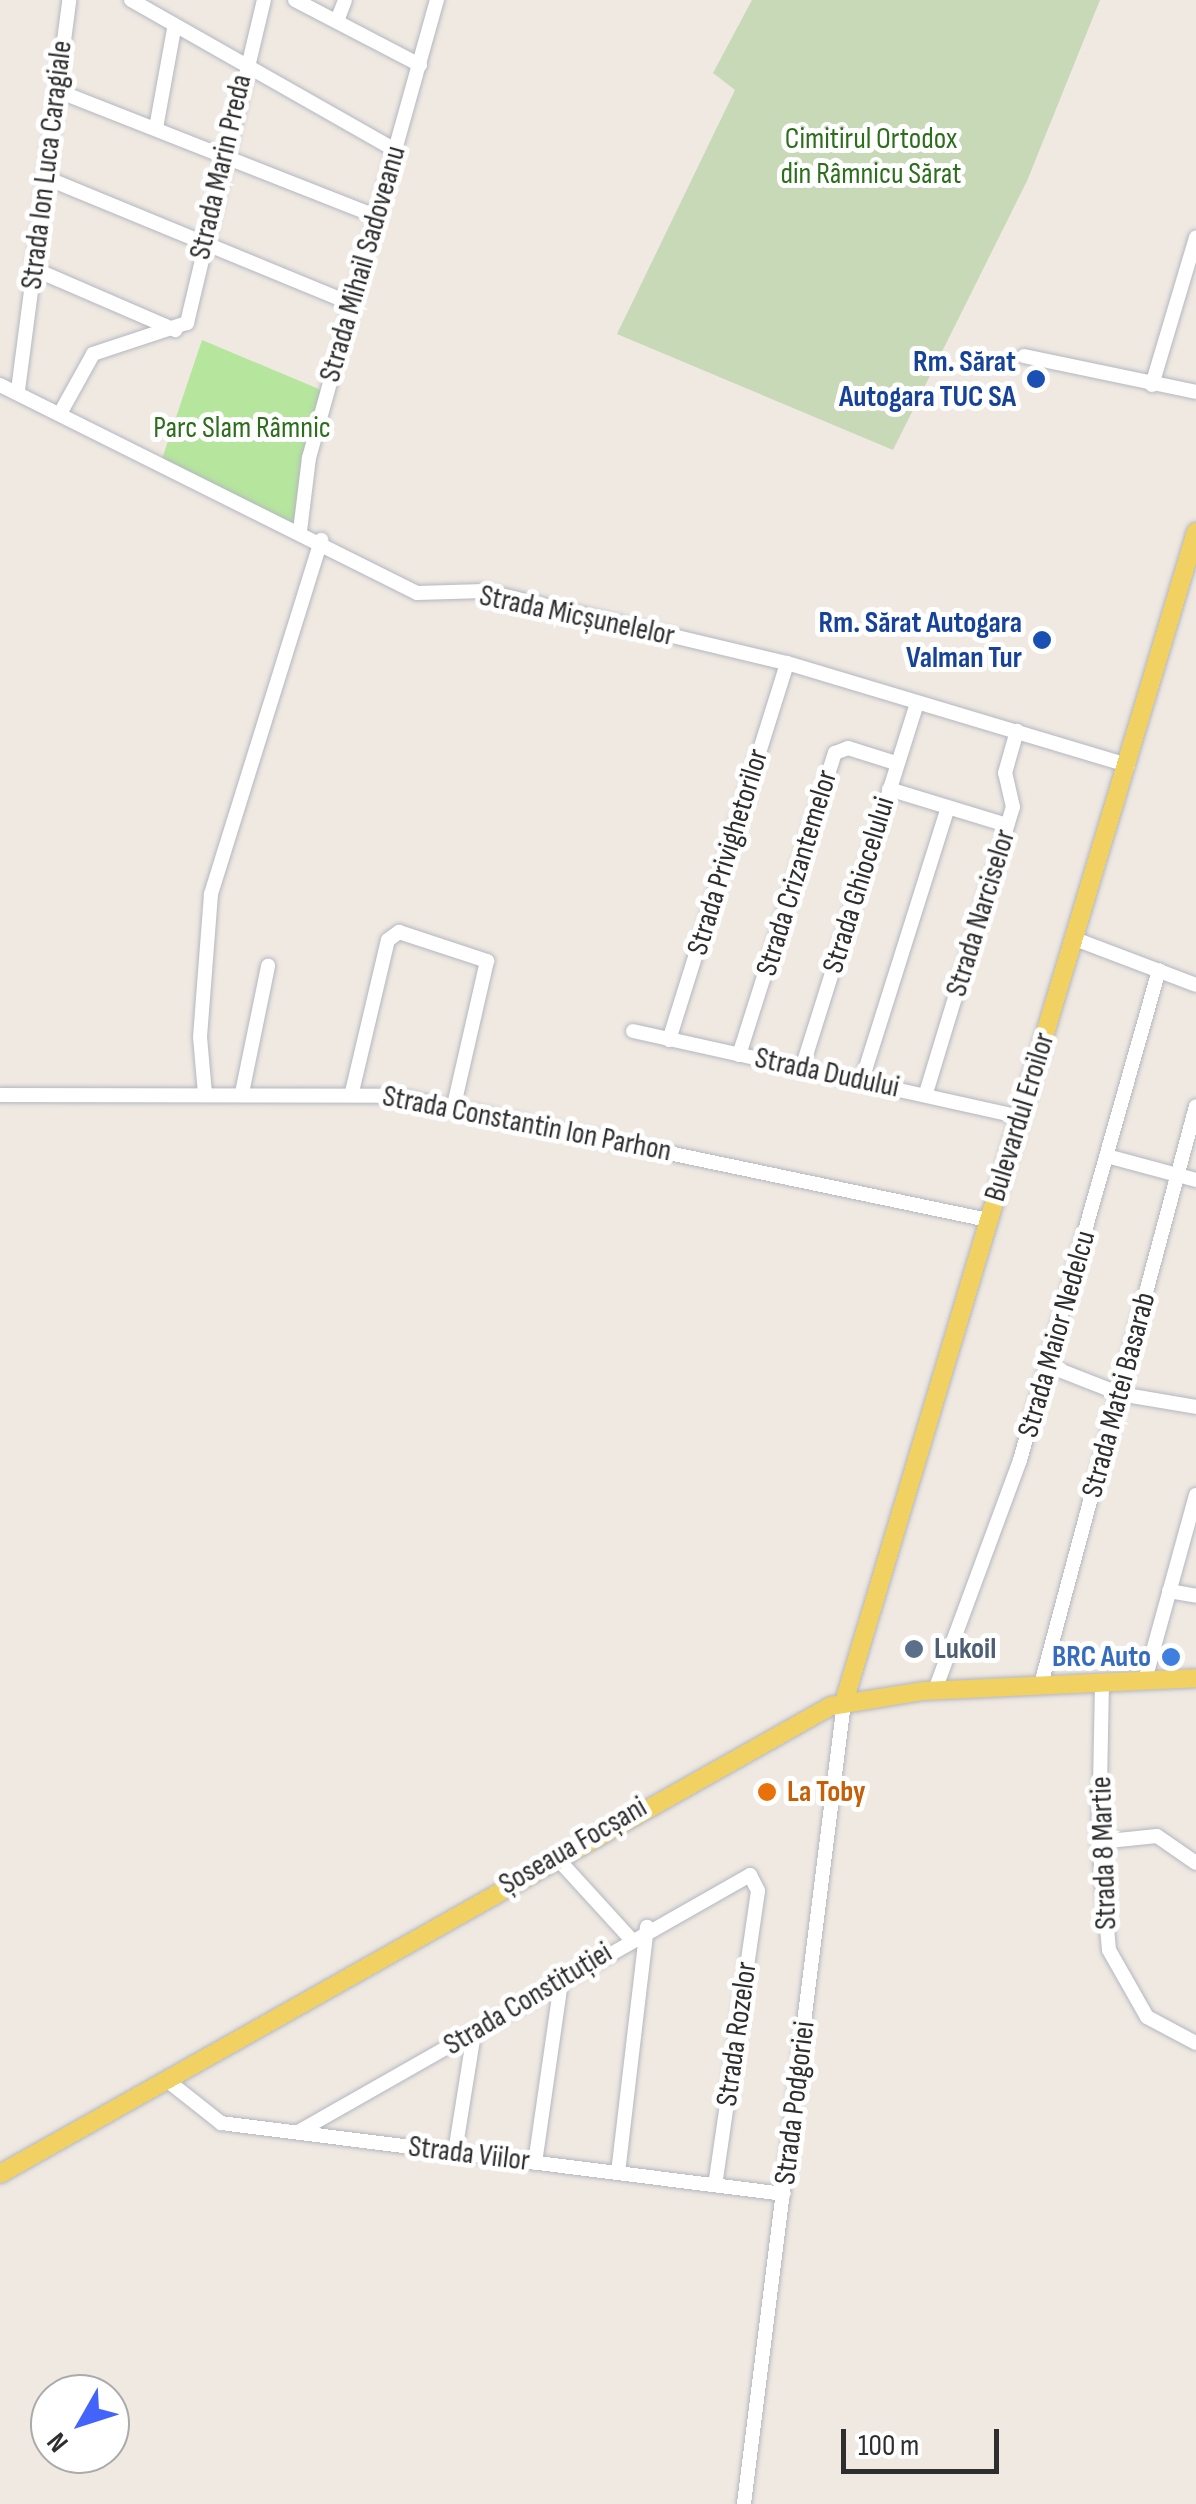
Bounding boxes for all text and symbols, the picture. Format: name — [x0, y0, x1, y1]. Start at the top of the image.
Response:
street label: Strada Ion Luca Caragiale — [14, 39, 80, 291]
street label: Strada Marin Preda — [182, 71, 260, 263]
park label: Cimitirul Ortodox din Râmnicu Sărat — [781, 121, 961, 192]
street label: Strada Mihail Sadoveanu — [312, 142, 414, 386]
place label: Rm. Sărat Autogara TUC SA — [839, 344, 1016, 414]
marker: Rm. Sărat Autogara TUC SA — [1025, 368, 1047, 390]
park label: Parc Slam Râmnic — [153, 410, 331, 446]
street label: Strada Micșunelelor — [476, 578, 678, 654]
place label: Rm. Sărat Autogara Valman Tur — [819, 605, 1022, 676]
marker: Rm. Sărat Autogara Valman Tur — [1031, 629, 1053, 651]
street label: Strada Privighetorilor — [680, 745, 776, 959]
street label: Strada Crizantemelor — [749, 766, 845, 980]
street label: Strada Ghiocelului — [815, 793, 903, 977]
street label: Strada Narciselor — [939, 825, 1023, 1001]
street label: Bulevardul Eroilor — [977, 1028, 1063, 1206]
street label: Strada Dudului — [752, 1040, 902, 1106]
street label: Strada Constantin Ion Parhon — [380, 1078, 674, 1170]
street label: Strada Maior Nedelcu — [1010, 1227, 1104, 1441]
street label: Strada Matei Basarab — [1074, 1289, 1164, 1501]
place label: Lukoil — [934, 1631, 996, 1667]
marker: Lukoil — [903, 1638, 925, 1660]
place label: BRC Auto — [1052, 1639, 1151, 1675]
marker: BRC Auto — [1160, 1646, 1182, 1668]
place label: La Toby — [787, 1774, 866, 1810]
street label: Strada 8 Martie — [1083, 1776, 1125, 1930]
marker: La Toby — [756, 1781, 778, 1803]
street label: Șoseaua Focșani — [493, 1789, 653, 1903]
street label: Strada Constituției — [437, 1935, 619, 2063]
street label: Strada Rozelor — [709, 1960, 765, 2108]
street label: Strada Podgoriei — [767, 2019, 823, 2187]
street label: Strada Viilor — [406, 2129, 532, 2179]
north arrow — [30, 2374, 130, 2474]
scale bar — [846, 2409, 1004, 2471]
text: N — [40, 2426, 75, 2458]
text: 100 m — [858, 2428, 919, 2464]

